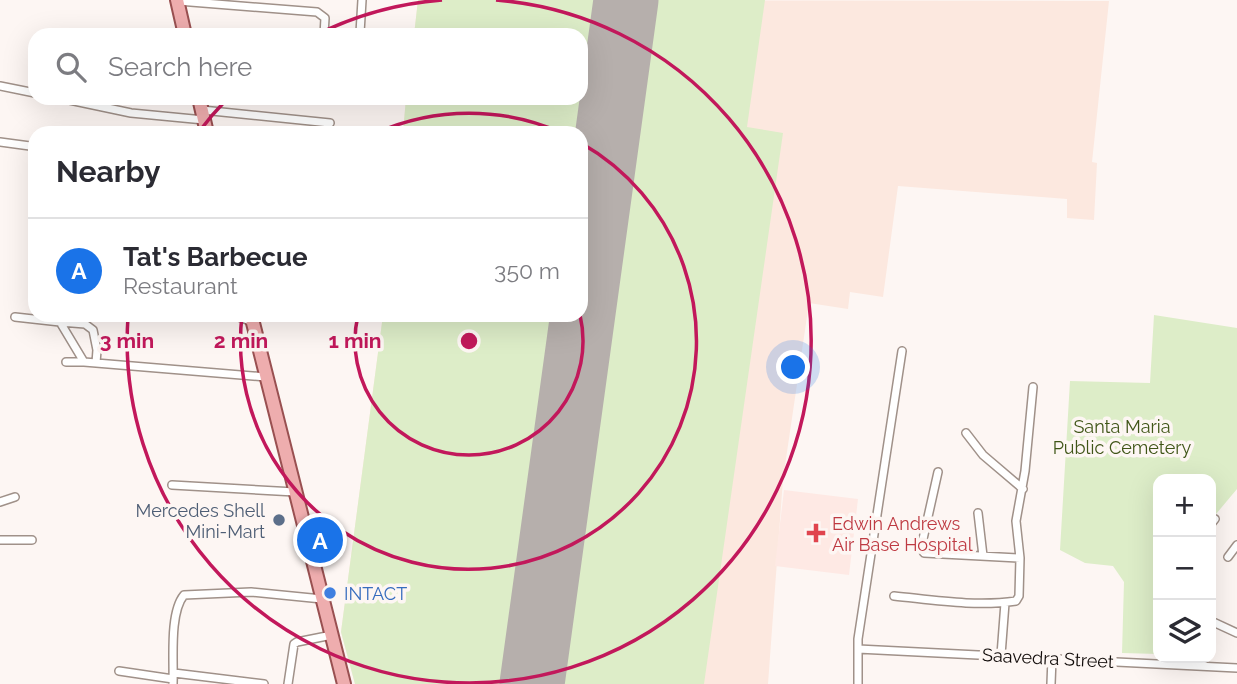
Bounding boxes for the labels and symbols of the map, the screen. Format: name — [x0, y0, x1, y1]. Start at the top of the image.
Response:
text: 3 min — [100, 328, 154, 353]
text: 2 min — [214, 328, 268, 353]
text: 1 min — [328, 328, 382, 353]
centre of rings — [457, 329, 481, 353]
your location — [776, 350, 810, 384]
park label: Santa Maria Public Cemetery — [1053, 416, 1192, 458]
place label: Mercedes Shell Mini-Mart — [136, 500, 265, 542]
marker: Mercedes Shell Mini-Mart — [271, 512, 287, 528]
place label: Edwin Andrews Air Base Hospital — [832, 513, 973, 555]
pin: A — [297, 514, 343, 566]
marker: Edwin Andrews Air Base Hospital — [806, 523, 826, 543]
place label: INTACT — [344, 583, 407, 604]
marker: INTACT — [322, 585, 338, 601]
street label: Saavedra Street — [982, 644, 1114, 672]

